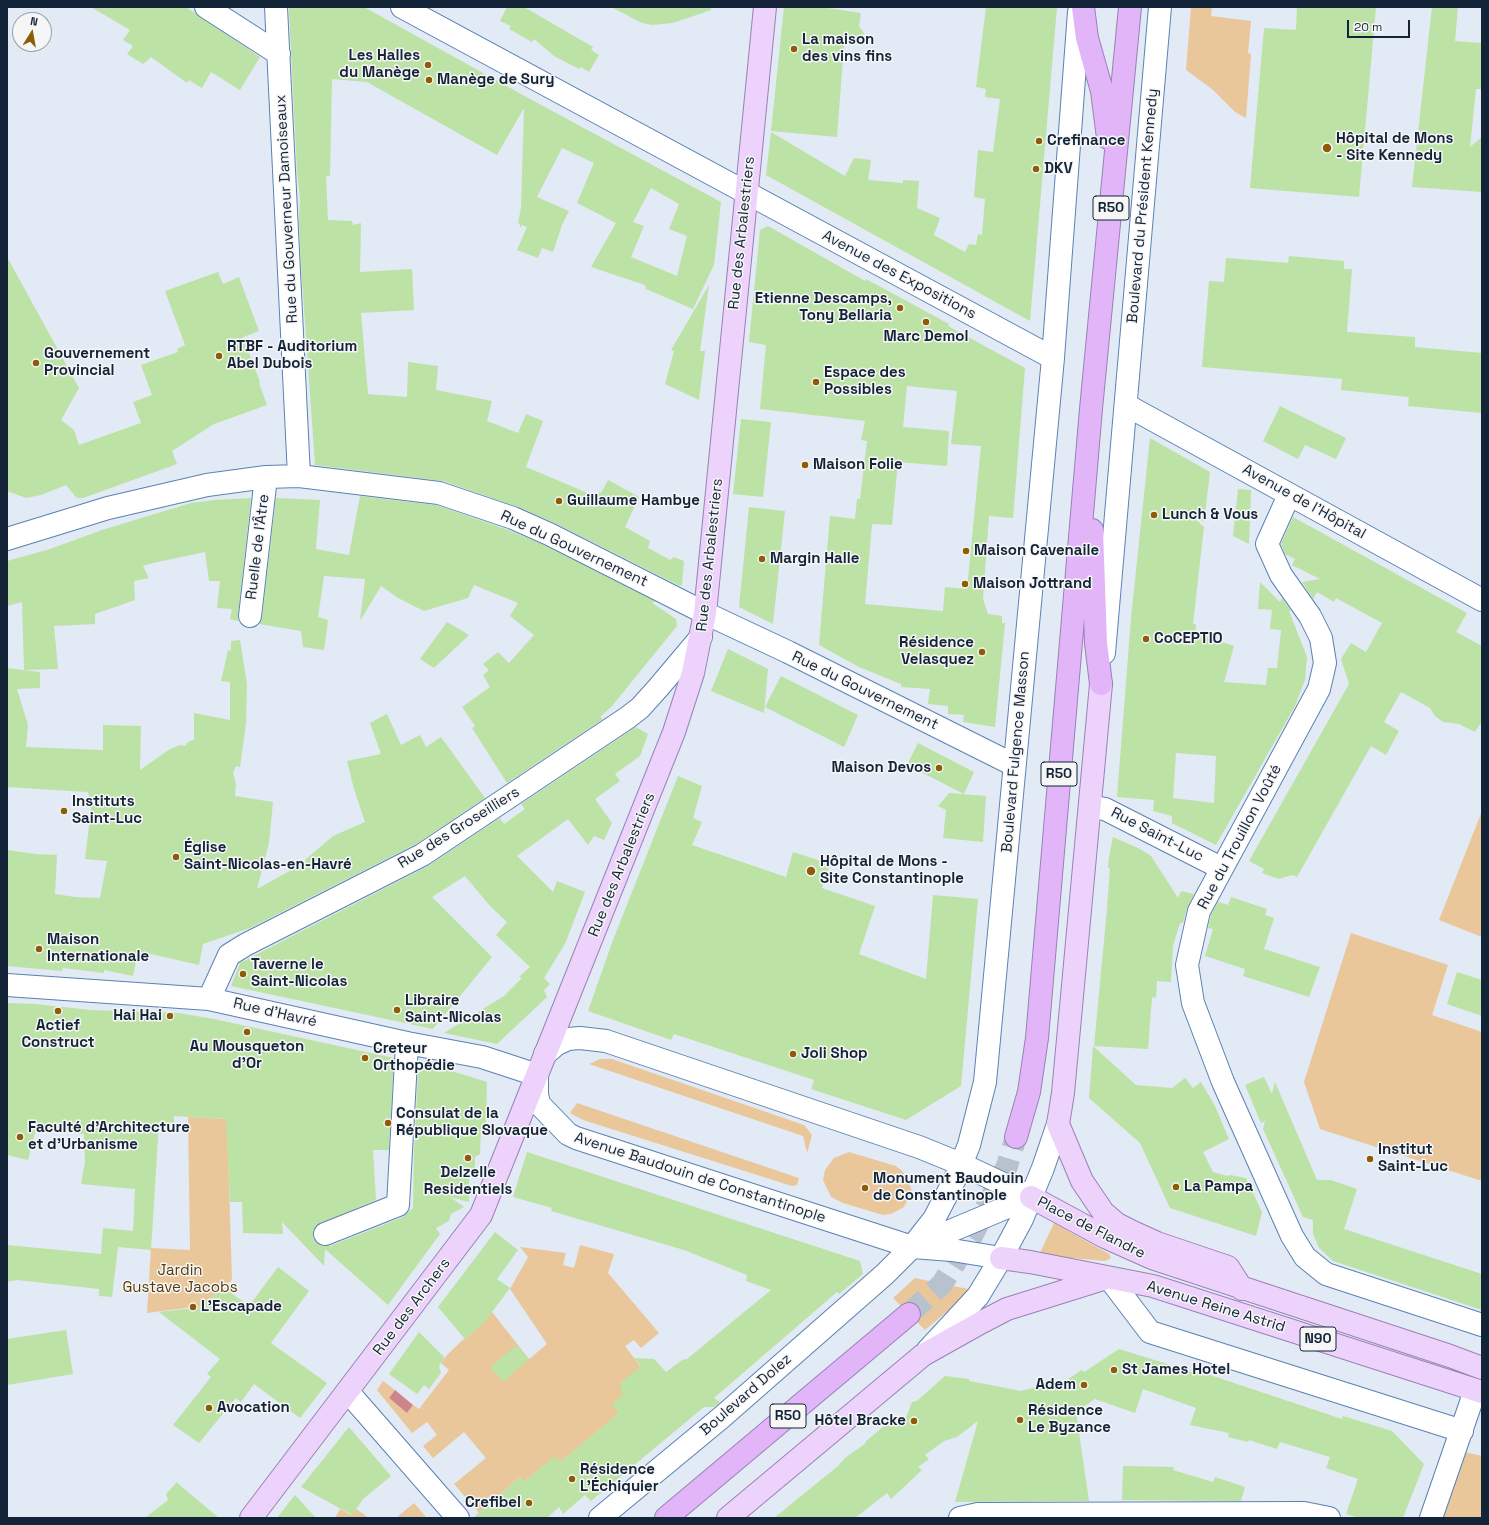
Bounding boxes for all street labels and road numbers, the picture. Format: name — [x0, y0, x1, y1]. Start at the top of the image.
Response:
street label: Boulevard du Président Kennedy — [1124, 88, 1162, 324]
street label: Rue du Gouverneur Damoiseaux — [272, 94, 302, 324]
street label: Rue des Arbalestriers — [725, 156, 759, 310]
road number: R50 — [1093, 196, 1129, 220]
street label: Avenue des Expositions — [819, 227, 979, 323]
street label: Avenue de l'Hôpital — [1239, 461, 1369, 543]
street label: Rue des Arbalestriers — [693, 478, 727, 632]
street label: Ruelle de l'Âtre — [243, 493, 273, 601]
street label: Rue du Gouvernement — [497, 507, 651, 591]
street label: Rue du Gouvernement — [789, 648, 941, 734]
street label: Boulevard Fulgence Masson — [998, 651, 1034, 853]
street label: Rue du Trouillon Voûté — [1194, 761, 1286, 913]
road number: R50 — [1041, 762, 1077, 786]
street label: Rue des Groseilliers — [395, 783, 523, 873]
street label: Rue des Arbalestriers — [585, 790, 659, 940]
street label: Rue Saint-Luc — [1108, 804, 1206, 866]
street label: Rue d'Havré — [231, 995, 319, 1031]
street label: Avenue Baudouin de Constantinople — [572, 1129, 828, 1227]
street label: Place de Flandre — [1034, 1193, 1148, 1263]
street label: Rue des Archers — [370, 1255, 454, 1359]
street label: Avenue Reine Astrid — [1145, 1277, 1287, 1337]
road number: N90 — [1300, 1327, 1336, 1351]
street label: Boulevard Dolez — [697, 1350, 795, 1440]
road number: R50 — [770, 1404, 806, 1428]

